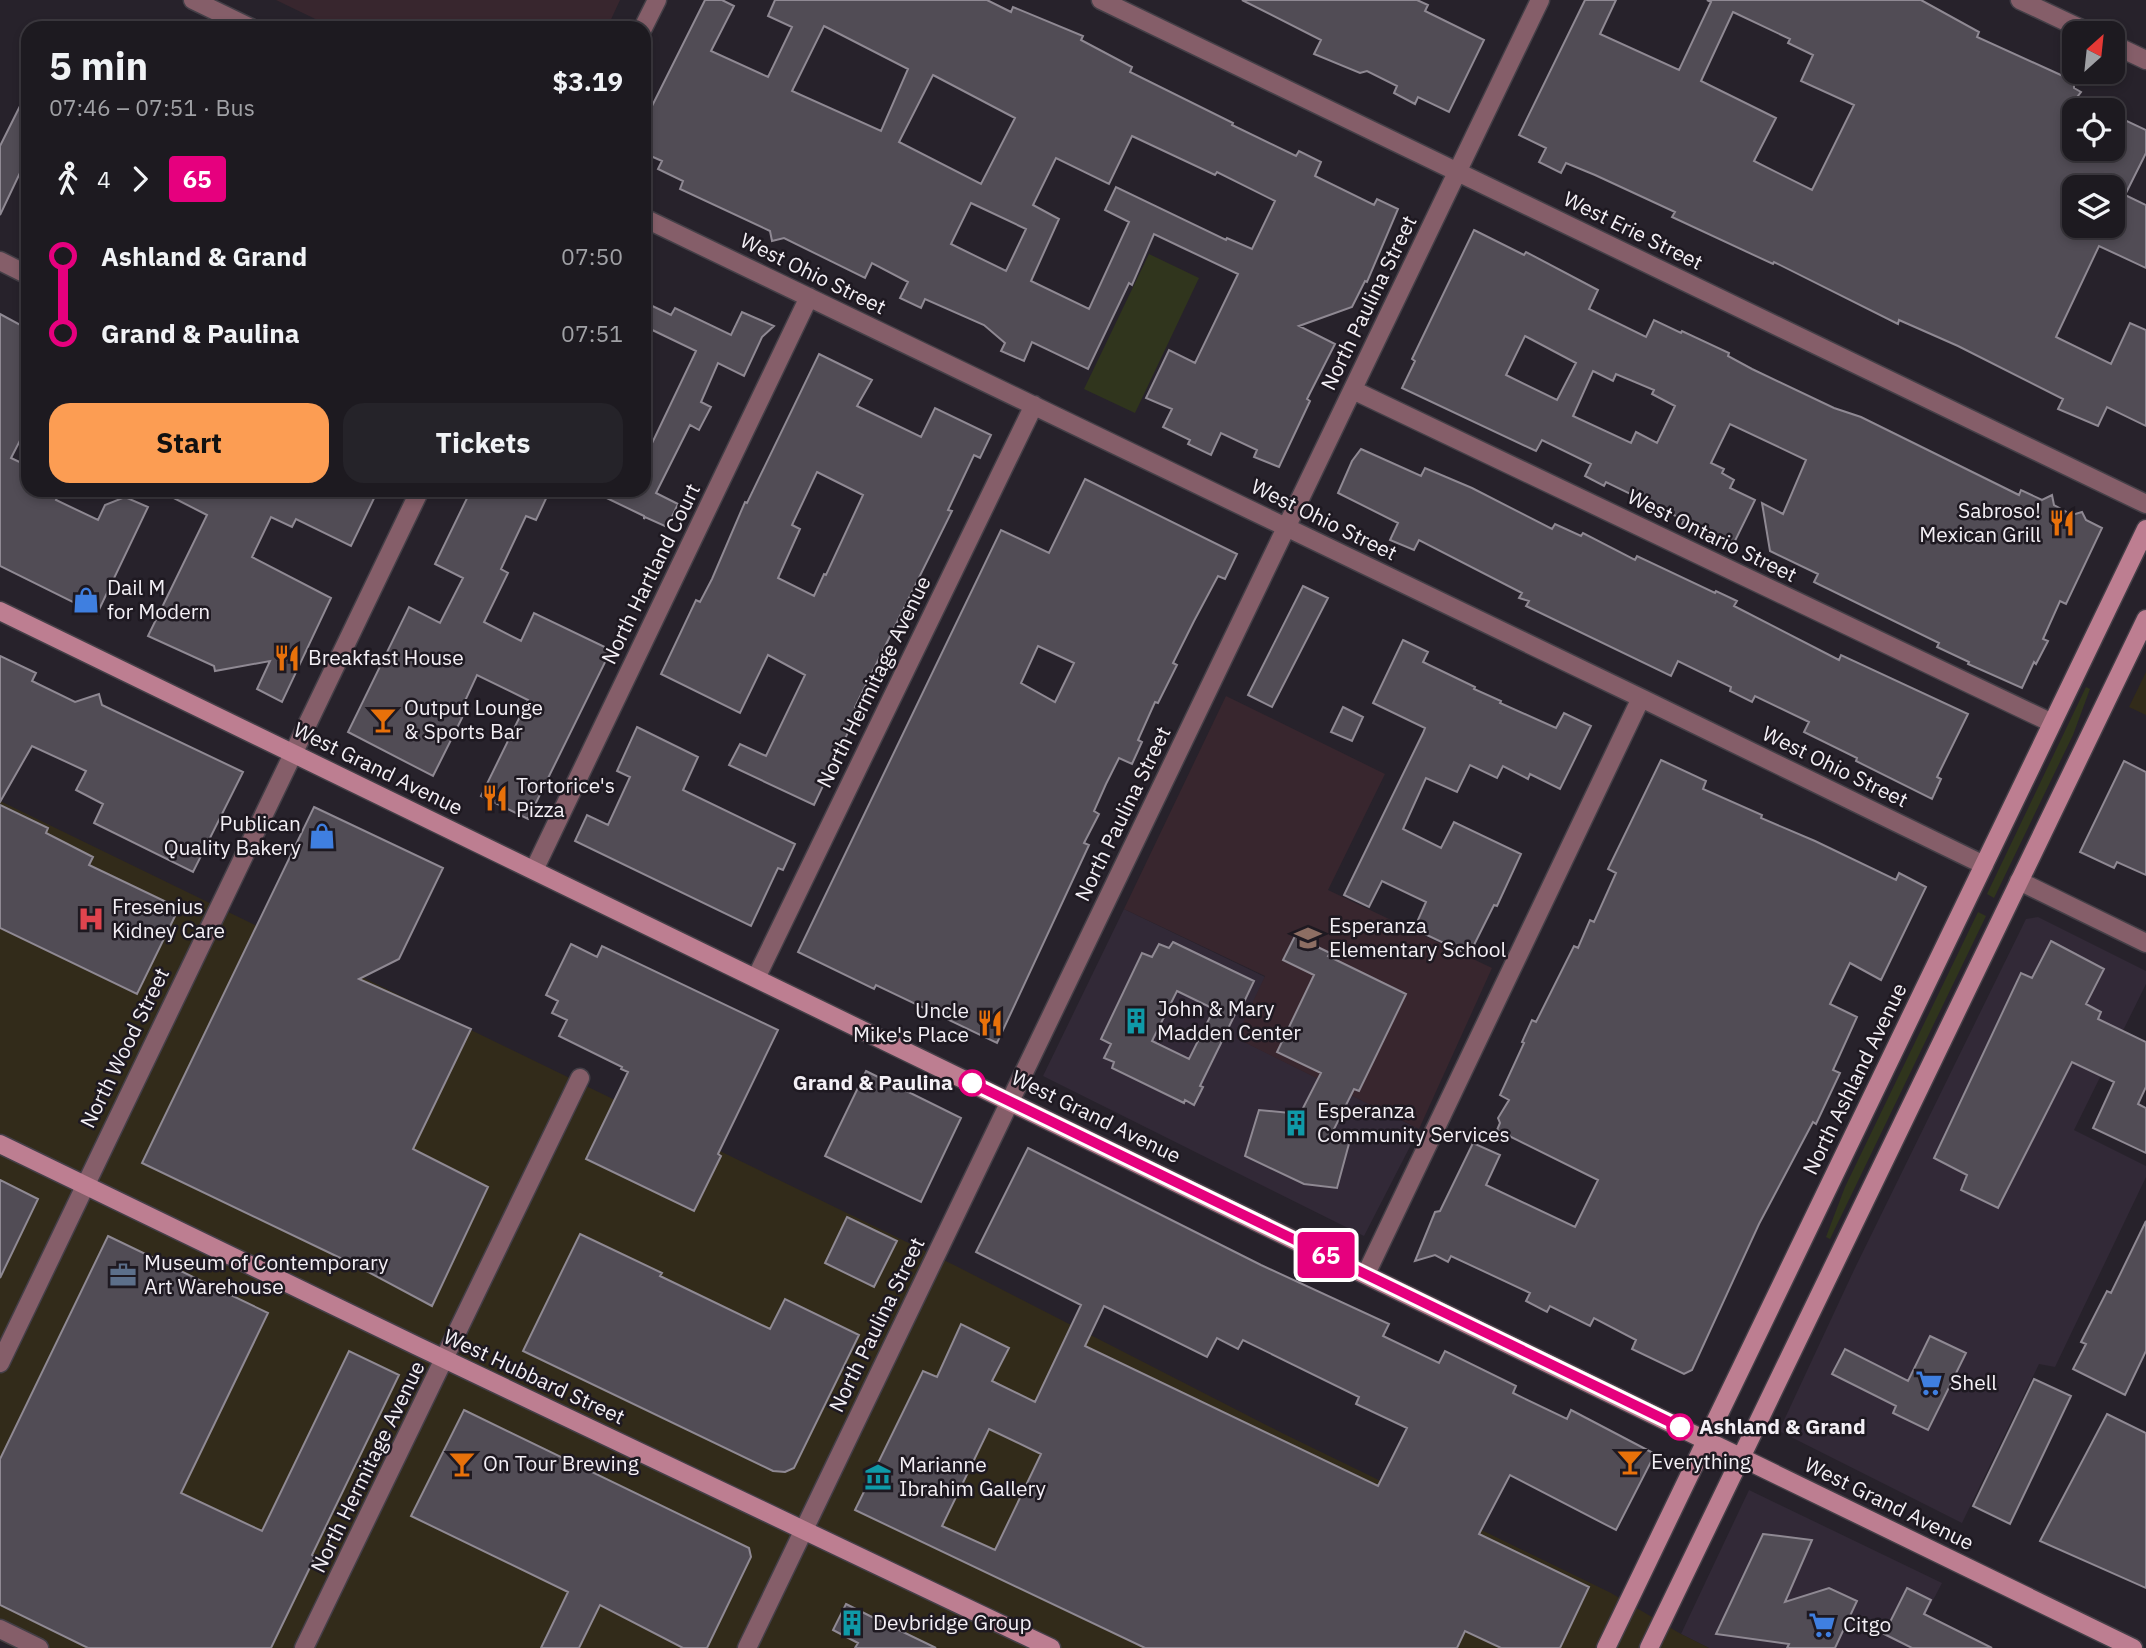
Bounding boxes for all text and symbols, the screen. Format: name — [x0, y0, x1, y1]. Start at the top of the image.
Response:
north arrow — [2062, 21, 2124, 84]
map controls — [2062, 21, 2125, 238]
text: 5 min — [49, 41, 148, 90]
text: $3.19 — [553, 64, 623, 98]
text: 07:46 – 07:51 · Bus — [49, 92, 255, 122]
button: locate — [2062, 98, 2125, 161]
icon: walk — [49, 160, 87, 198]
icon: forward — [121, 160, 159, 198]
text: 65 — [183, 163, 212, 195]
text: 4 — [97, 164, 111, 194]
button: layers — [2062, 175, 2125, 238]
street label: West Erie Street — [1559, 184, 1708, 276]
street label: North Paulina Street — [1314, 211, 1423, 395]
street label: West Ohio Street — [736, 226, 891, 320]
text: Ashland & Grand — [101, 239, 307, 273]
text: 07:50 — [561, 241, 623, 271]
text: Grand & Paulina — [101, 316, 300, 350]
text: 07:51 — [561, 318, 623, 348]
button: Start — [49, 403, 329, 483]
button: Tickets — [343, 403, 623, 483]
street label: West Ohio Street — [1247, 472, 1402, 566]
street label: North Hartland Court — [594, 479, 706, 669]
street label: West Ontario Street — [1623, 482, 1802, 588]
place label: Sabroso! Mexican Grill — [1919, 496, 2041, 548]
restaurant icon: Sabroso! Mexican Grill — [2047, 508, 2077, 538]
street label: North Hermitage Avenue — [810, 571, 937, 792]
place label: Dail M for Modern — [107, 573, 210, 625]
shop icon: Dail M for Modern — [71, 585, 101, 615]
restaurant icon: Breakfast House — [272, 643, 302, 673]
place label: Breakfast House — [308, 643, 464, 671]
place label: Output Lounge & Sports Bar — [404, 693, 543, 745]
bar icon: Output Lounge & Sports Bar — [368, 705, 398, 735]
street label: West Grand Avenue — [289, 715, 468, 821]
street label: West Ohio Street — [1758, 719, 1913, 813]
street label: North Paulina Street — [1068, 722, 1177, 906]
place label: Tortorice's Pizza — [516, 771, 615, 823]
restaurant icon: Tortorice's Pizza — [480, 783, 510, 813]
place label: Publican Quality Bakery — [164, 809, 302, 861]
shop icon: Publican Quality Bakery — [307, 821, 337, 851]
place label: Fresenius Kidney Care — [112, 892, 225, 944]
hospital icon: Fresenius Kidney Care — [76, 904, 106, 934]
place label: Esperanza Elementary School — [1329, 911, 1506, 963]
school or university icon: Esperanza Elementary School — [1293, 923, 1323, 953]
street label: North Wood Street — [73, 963, 175, 1132]
street label: North Ashland Avenue — [1795, 978, 1913, 1179]
place label: John & Mary Madden Center — [1157, 994, 1301, 1046]
place label: Uncle Mike's Place — [853, 996, 969, 1048]
building icon: John & Mary Madden Center — [1121, 1006, 1151, 1036]
restaurant icon: Uncle Mike's Place — [975, 1008, 1005, 1038]
street label: West Grand Avenue — [1007, 1063, 1186, 1169]
place label: Grand & Paulina — [793, 1068, 953, 1096]
marker: Grand & Paulina — [959, 1070, 985, 1096]
place label: Esperanza Community Services — [1317, 1096, 1510, 1148]
building icon: Esperanza Community Services — [1281, 1108, 1311, 1138]
line badge: 65 — [1294, 1232, 1358, 1278]
street label: North Paulina Street — [822, 1233, 931, 1417]
text: 65 — [1312, 1239, 1340, 1271]
place label: Museum of Contemporary Art Warehouse — [144, 1248, 389, 1300]
office icon: Museum of Contemporary Art Warehouse — [108, 1260, 138, 1290]
street label: West Hubbard Street — [439, 1322, 630, 1430]
street label: North Hermitage Avenue — [304, 1356, 431, 1577]
supermarket icon: Shell — [1914, 1368, 1944, 1398]
place label: Shell — [1950, 1368, 1997, 1396]
place label: Ashland & Grand — [1699, 1412, 1866, 1440]
marker: Ashland & Grand — [1667, 1414, 1693, 1440]
bar icon: Everything — [1615, 1447, 1645, 1477]
place label: Everything — [1651, 1447, 1751, 1475]
bar icon: On Tour Brewing — [447, 1449, 477, 1479]
place label: On Tour Brewing — [483, 1449, 639, 1477]
place label: Marianne Ibrahim Gallery — [899, 1450, 1046, 1502]
street label: West Grand Avenue — [1800, 1450, 1979, 1556]
museum icon: Marianne Ibrahim Gallery — [863, 1462, 893, 1492]
building icon: Devbridge Group — [837, 1608, 867, 1638]
place label: Devbridge Group — [873, 1608, 1032, 1636]
supermarket icon: Citgo — [1807, 1610, 1837, 1640]
place label: Citgo — [1843, 1610, 1891, 1638]

